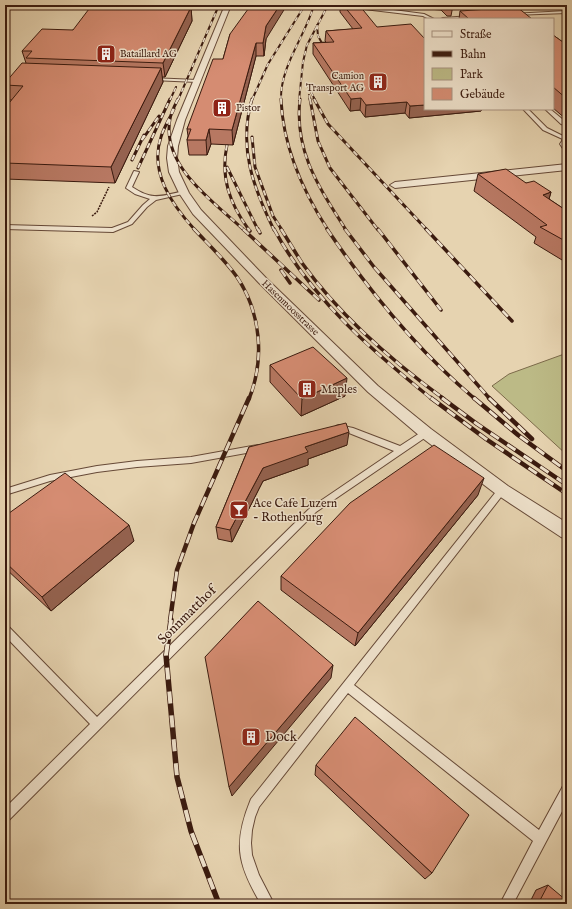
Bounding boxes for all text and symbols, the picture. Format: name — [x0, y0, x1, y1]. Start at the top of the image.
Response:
legend — [424, 18, 554, 110]
text: Straße — [460, 27, 492, 42]
building icon: Bataillard AG — [95, 43, 117, 65]
text: Bahn — [460, 47, 487, 62]
place label: Bataillard AG — [120, 48, 177, 61]
text: Park — [460, 67, 483, 82]
place label: Camion Transport AG — [306, 70, 365, 95]
building icon: Camion Transport AG — [367, 71, 389, 93]
text: Gebäude — [460, 87, 505, 102]
building icon: Pistor — [211, 97, 233, 119]
place label: Pistor — [236, 102, 261, 115]
street label: Hasenmoosstrasse — [259, 277, 322, 339]
building icon: Maples — [296, 378, 318, 400]
place label: Maples — [321, 382, 357, 398]
place label: Ace Cafe Luzern - Rothenburg — [252, 496, 338, 525]
bar icon: Ace Cafe Luzern - Rothenburg — [228, 499, 250, 521]
street label: Sonnmatthof — [154, 580, 222, 648]
building icon: Dock — [240, 726, 262, 748]
place label: Dock — [265, 728, 298, 746]

